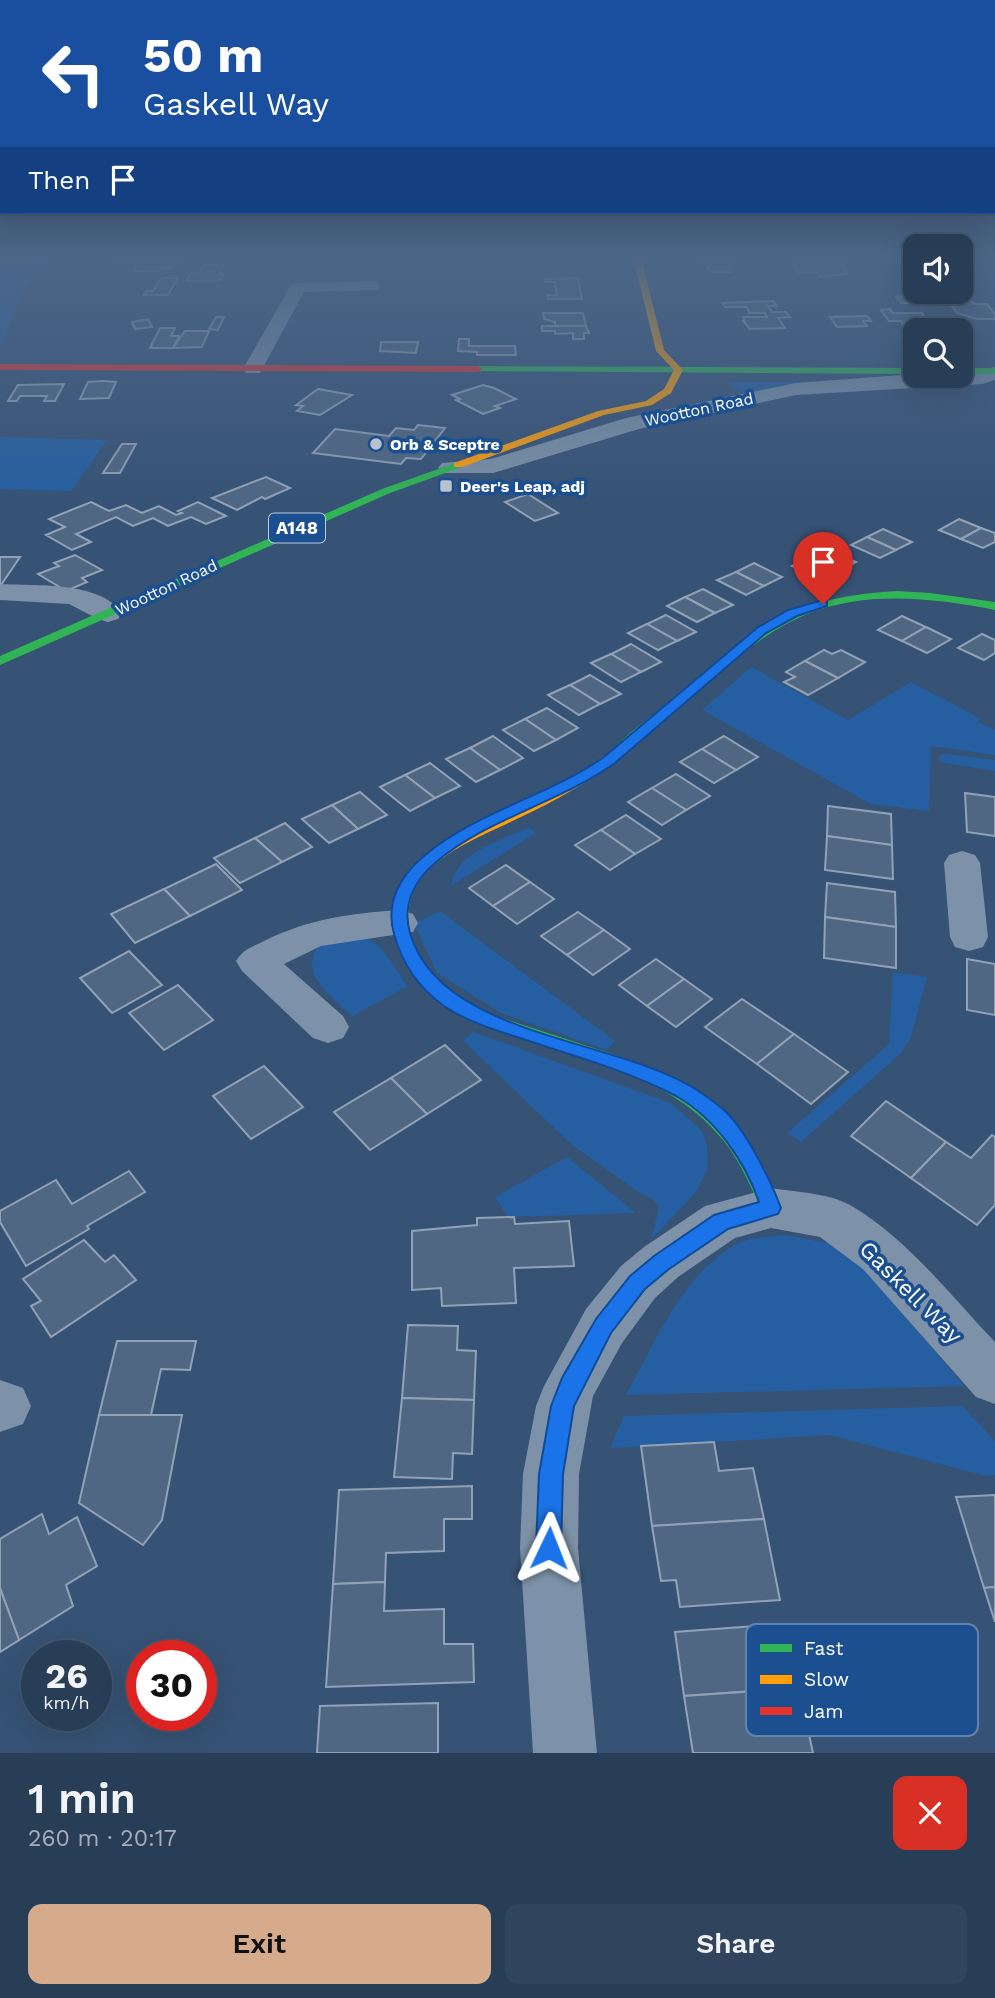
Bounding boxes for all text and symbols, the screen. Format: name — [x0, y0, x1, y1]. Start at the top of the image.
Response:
text: 50 m — [143, 26, 263, 84]
icon: left — [28, 28, 119, 119]
text: Gaskell Way — [143, 85, 329, 123]
icon: arrive — [104, 161, 142, 199]
text: Then — [28, 165, 90, 195]
map controls — [903, 234, 973, 388]
button: sound — [903, 234, 973, 304]
button: search — [903, 318, 973, 388]
street label: Wootton Road — [643, 389, 755, 430]
place label: Orb & Sceptre — [390, 435, 500, 454]
marker: Orb & Sceptre — [368, 436, 384, 452]
place label: Deer's Leap, adj — [460, 477, 585, 496]
marker: Deer's Leap, adj — [438, 478, 454, 494]
road number: A148 — [269, 514, 325, 542]
pin — [793, 532, 853, 604]
icon: arrive — [804, 543, 842, 581]
street label: Wootton Road — [112, 556, 220, 619]
street label: Gaskell Way — [854, 1236, 968, 1349]
position arrow — [512, 1511, 586, 1585]
legend — [746, 1624, 978, 1736]
text: Fast — [804, 1637, 843, 1660]
speed limit sign: 30 — [126, 1640, 217, 1731]
text: 26 — [45, 1655, 88, 1697]
text: Slow — [804, 1668, 849, 1691]
text: km/h — [43, 1692, 90, 1713]
text: Jam — [804, 1700, 843, 1723]
text: 1 min — [28, 1774, 136, 1823]
button: close — [893, 1776, 967, 1850]
text: 260 m · 20:17 — [28, 1825, 177, 1852]
button: Exit — [28, 1904, 491, 1984]
button: Share — [505, 1904, 967, 1984]

